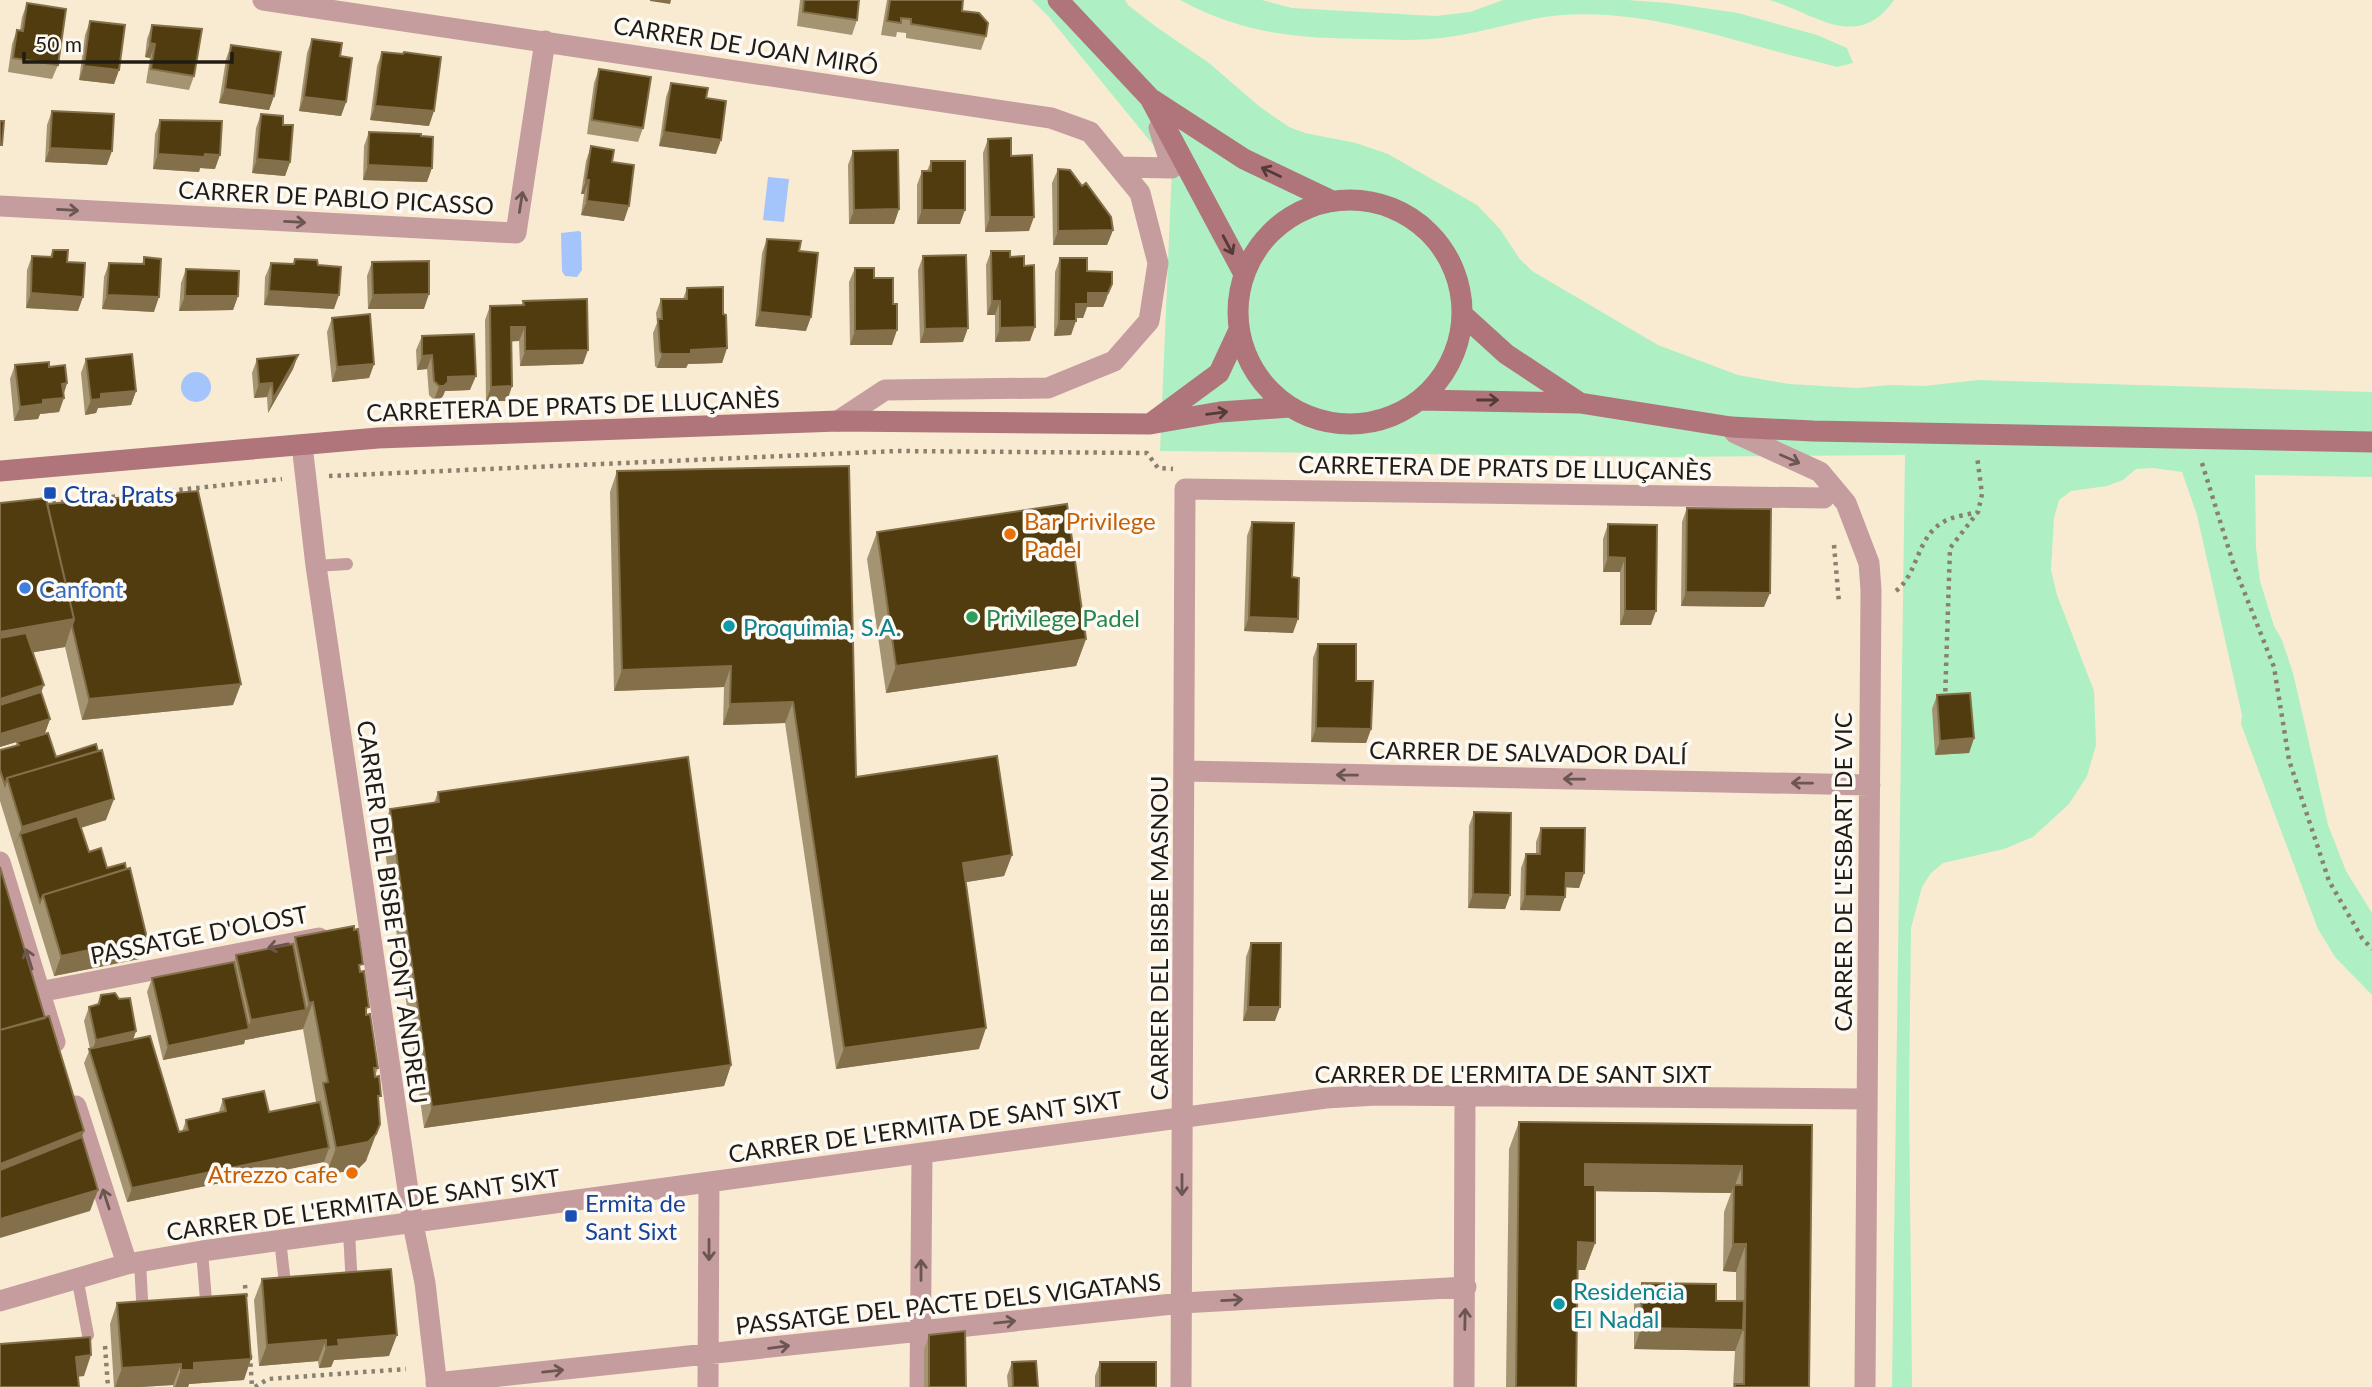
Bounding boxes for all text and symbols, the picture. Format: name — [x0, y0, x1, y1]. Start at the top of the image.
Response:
street label: CARRER DE JOAN MIRÓ — [612, 10, 880, 80]
scale bar — [24, 21, 233, 65]
text: 50 m — [35, 31, 82, 56]
one-way arrow — [1261, 165, 1282, 178]
street label: CARRER DE PABLO PICASSO — [177, 174, 495, 220]
one-way arrow — [515, 192, 528, 214]
one-way arrow — [56, 204, 79, 217]
one-way arrow — [284, 215, 307, 228]
one-way arrow — [1222, 234, 1236, 254]
street label: CARRETERA DE PRATS DE LLUÇANÈS — [366, 383, 780, 427]
one-way arrow — [1476, 393, 1499, 407]
one-way arrow — [1205, 407, 1228, 420]
street label: CARRETERA DE PRATS DE LLUÇANÈS — [1298, 449, 1712, 485]
one-way arrow — [1779, 453, 1801, 466]
place label: Ctra. Prats — [64, 479, 174, 508]
marker: Ctra. Prats — [42, 485, 58, 501]
place label: Bar Privilege Padel — [1024, 506, 1156, 563]
marker: Bar Privilege Padel — [1002, 526, 1018, 542]
place label: Canfont — [39, 574, 124, 603]
marker: Canfont — [17, 580, 33, 596]
place label: Privilege Padel — [986, 603, 1140, 632]
marker: Privilege Padel — [964, 609, 980, 625]
place label: Proquimia, S.A. — [743, 612, 901, 641]
marker: Proquimia, S.A. — [721, 618, 737, 634]
street label: CARRER DE L'ESBART DE VIC — [1828, 712, 1857, 1032]
street label: CARRER DEL BISBE FONT ANDREU — [352, 718, 434, 1106]
street label: CARRER DE SALVADOR DALÍ — [1369, 735, 1688, 769]
one-way arrow — [1335, 768, 1358, 781]
one-way arrow — [1563, 772, 1586, 786]
street label: CARRER DEL BISBE MASNOU — [1144, 776, 1173, 1100]
one-way arrow — [1790, 777, 1813, 790]
street label: PASSATGE D'OLOST — [88, 899, 310, 969]
one-way arrow — [267, 939, 290, 953]
one-way arrow — [21, 948, 34, 970]
street label: CARRER DE L'ERMITA DE SANT SIXT — [1314, 1059, 1712, 1088]
street label: CARRER DE L'ERMITA DE SANT SIXT — [726, 1084, 1124, 1168]
place label: Atrezzo cafe — [208, 1159, 338, 1188]
street label: CARRER DE L'ERMITA DE SANT SIXT — [164, 1162, 562, 1246]
marker: Atrezzo cafe — [344, 1165, 360, 1181]
one-way arrow — [1176, 1173, 1189, 1196]
one-way arrow — [99, 1188, 111, 1210]
place label: Ermita de Sant Sixt — [585, 1188, 686, 1245]
marker: Ermita de Sant Sixt — [563, 1208, 579, 1224]
one-way arrow — [702, 1238, 716, 1261]
one-way arrow — [914, 1259, 928, 1282]
street label: PASSATGE DEL PACTE DELS VIGATANS — [734, 1266, 1162, 1340]
place label: Residencia El Nadal — [1573, 1276, 1685, 1333]
one-way arrow — [1220, 1294, 1243, 1307]
marker: Residencia El Nadal — [1551, 1296, 1567, 1312]
one-way arrow — [1458, 1308, 1472, 1331]
one-way arrow — [993, 1315, 1016, 1328]
one-way arrow — [767, 1341, 790, 1354]
one-way arrow — [541, 1365, 564, 1378]

